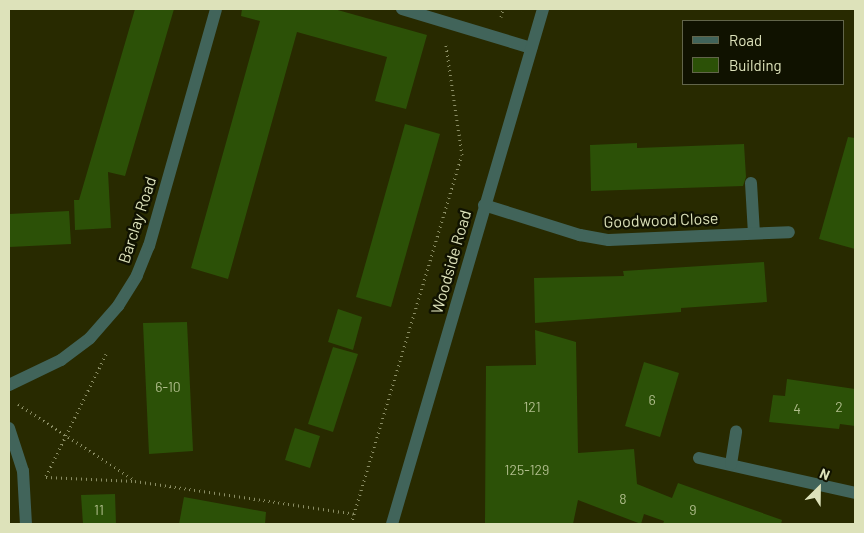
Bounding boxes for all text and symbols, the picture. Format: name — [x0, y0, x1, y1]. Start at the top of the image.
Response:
legend — [682, 20, 844, 85]
text: Road — [729, 31, 762, 49]
text: Building — [729, 56, 782, 74]
street label: Barclay Road — [114, 174, 160, 266]
street label: Woodside Road — [427, 208, 475, 316]
street label: Goodwood Close — [603, 208, 719, 232]
house number: 6-10 — [155, 379, 181, 395]
house number: 6 — [648, 392, 656, 408]
house number: 121 — [523, 399, 541, 415]
house number: 2 — [835, 399, 843, 415]
house number: 4 — [793, 401, 801, 417]
house number: 125-129 — [505, 462, 549, 478]
north arrow — [794, 463, 844, 513]
text: N — [817, 464, 833, 483]
house number: 8 — [619, 491, 627, 507]
house number: 11 — [94, 502, 104, 518]
house number: 9 — [689, 502, 697, 518]

